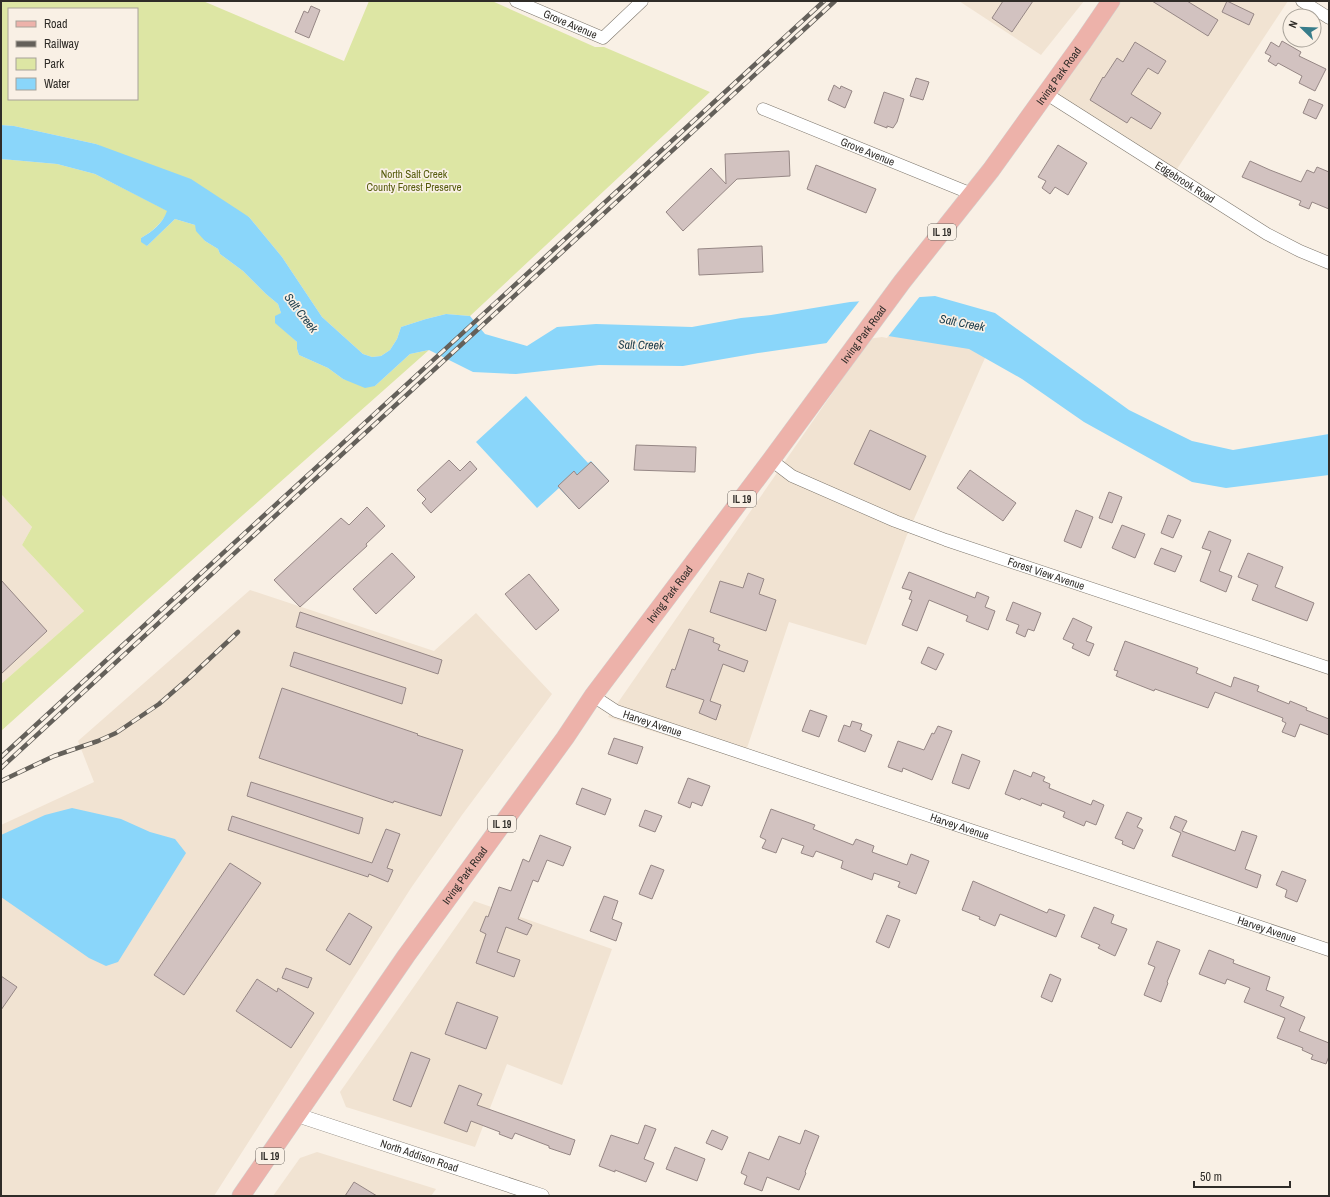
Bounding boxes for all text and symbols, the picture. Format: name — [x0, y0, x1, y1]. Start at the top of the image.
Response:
street label: Grove Avenue — [541, 6, 599, 42]
legend — [8, 8, 138, 100]
north arrow — [1282, 8, 1322, 48]
text: Road — [44, 16, 68, 32]
text: N — [1285, 18, 1301, 30]
text: Railway — [44, 36, 79, 52]
street label: Irving Park Road — [1033, 44, 1084, 108]
text: Park — [44, 56, 64, 72]
text: Water — [44, 76, 71, 92]
street label: Grove Avenue — [839, 134, 897, 169]
street label: Edgebrook Road — [1153, 158, 1218, 206]
park label: North Salt Creek County Forest Preserve — [367, 167, 461, 194]
road number: IL 19 — [928, 224, 956, 240]
water label: Salt Creek — [281, 290, 322, 337]
street label: Irving Park Road — [838, 303, 889, 366]
water label: Salt Creek — [938, 311, 987, 335]
water label: Salt Creek — [618, 337, 665, 353]
road number: IL 19 — [728, 491, 756, 507]
street label: Forest View Avenue — [1006, 554, 1087, 593]
street label: Irving Park Road — [644, 563, 696, 626]
street label: Harvey Avenue — [621, 707, 684, 740]
street label: Harvey Avenue — [929, 810, 991, 843]
road number: IL 19 — [488, 816, 516, 832]
street label: Irving Park Road — [439, 844, 490, 907]
street label: Harvey Avenue — [1236, 913, 1298, 946]
street label: North Addison Road — [379, 1136, 460, 1175]
road number: IL 19 — [256, 1148, 284, 1164]
scale bar — [1194, 1163, 1290, 1189]
text: 50 m — [1200, 1169, 1222, 1185]

